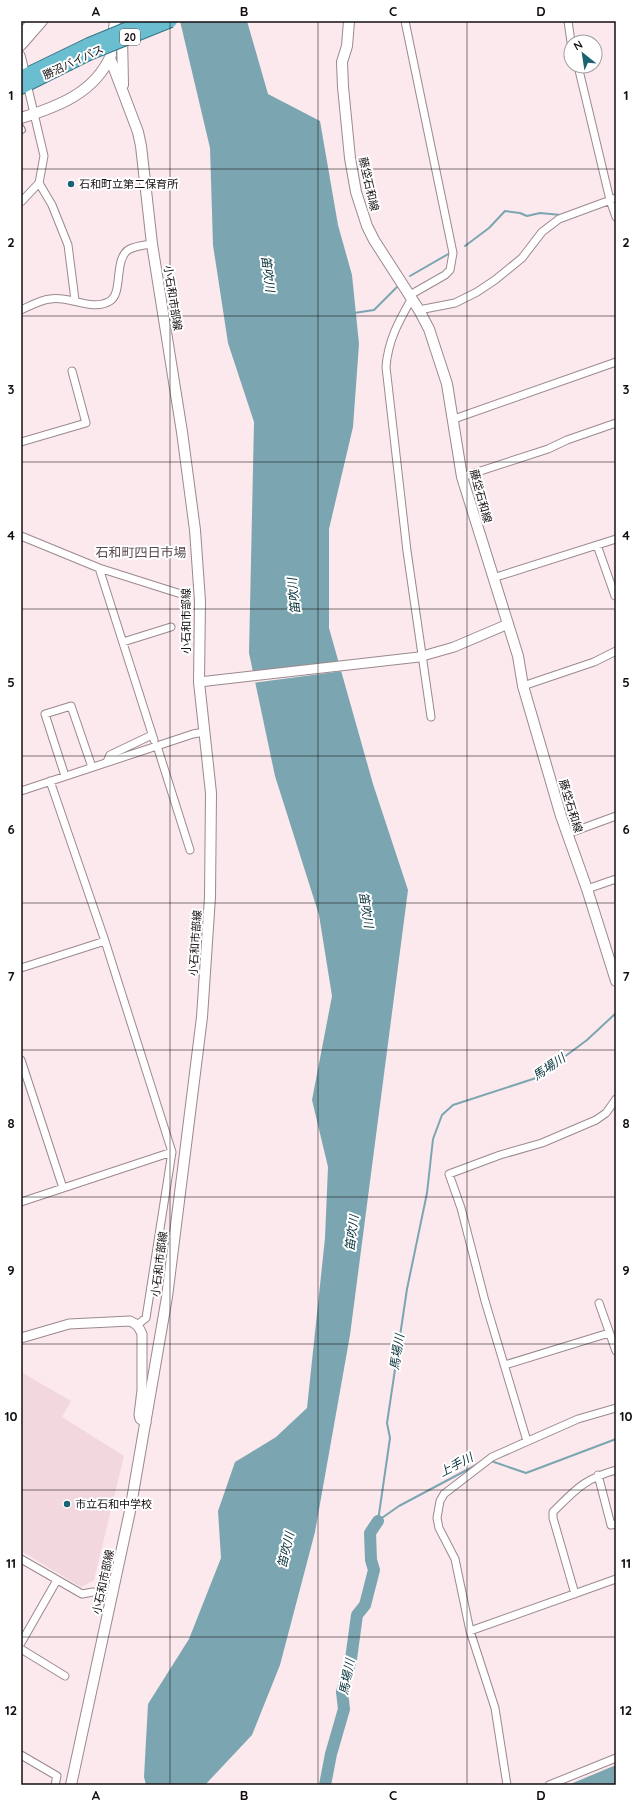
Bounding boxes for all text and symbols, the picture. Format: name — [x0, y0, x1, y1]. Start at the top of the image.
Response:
text: A — [92, 3, 101, 19]
text: B — [240, 3, 248, 19]
text: C — [389, 3, 397, 19]
text: D — [536, 3, 546, 19]
road number: 20 — [120, 29, 140, 45]
north arrow — [563, 34, 603, 74]
text: N — [571, 37, 585, 53]
street label: 勝沼バイパス — [40, 42, 106, 82]
text: 1 — [8, 87, 14, 103]
text: 1 — [623, 87, 629, 103]
street label: 藤垈石和線 — [356, 156, 382, 212]
place label: 石和町立第二保育所 — [79, 177, 179, 191]
marker: 石和町立第二保育所 — [66, 179, 76, 189]
text: 2 — [7, 234, 15, 250]
text: 2 — [622, 234, 630, 250]
water label: 笛吹川 — [259, 255, 278, 295]
street label: 小石和市部線 — [161, 264, 185, 332]
text: 3 — [8, 381, 15, 397]
text: 3 — [623, 381, 630, 397]
street label: 藤垈石和線 — [467, 468, 495, 524]
text: 4 — [7, 527, 15, 543]
text: 4 — [622, 527, 630, 543]
district label: 石和町四日市場 — [95, 544, 187, 560]
water label: 笛吹川 — [284, 575, 303, 615]
street label: 小石和市部線 — [179, 588, 193, 654]
text: 5 — [7, 674, 15, 690]
text: 5 — [622, 674, 630, 690]
street label: 藤垈石和線 — [556, 778, 586, 834]
text: 6 — [7, 821, 15, 837]
text: 6 — [622, 821, 630, 837]
water label: 笛吹川 — [356, 891, 377, 931]
street label: 小石和市部線 — [186, 910, 204, 976]
text: 7 — [7, 968, 15, 984]
text: 7 — [622, 968, 630, 984]
water label: 馬場川 — [530, 1049, 569, 1083]
text: 8 — [7, 1115, 15, 1131]
text: 8 — [622, 1115, 630, 1131]
water label: 笛吹川 — [342, 1212, 361, 1252]
street label: 小石和市部線 — [148, 1230, 170, 1298]
text: 9 — [7, 1262, 15, 1278]
text: 9 — [622, 1262, 630, 1278]
water label: 馬場川 — [386, 1331, 407, 1371]
text: 10 — [4, 1408, 18, 1424]
text: 10 — [619, 1408, 633, 1424]
water label: 上手川 — [436, 1449, 477, 1480]
place label: 市立石和中学校 — [75, 1497, 152, 1511]
marker: 市立石和中学校 — [62, 1499, 72, 1509]
water label: 笛吹川 — [274, 1529, 297, 1569]
street label: 小石和市部線 — [89, 1548, 117, 1616]
text: 11 — [6, 1555, 16, 1571]
text: 11 — [621, 1555, 631, 1571]
water label: 馬場川 — [336, 1656, 358, 1696]
text: 12 — [5, 1702, 17, 1718]
text: 12 — [620, 1702, 632, 1718]
text: A — [92, 1787, 101, 1803]
text: B — [240, 1787, 248, 1803]
text: C — [389, 1787, 397, 1803]
text: D — [536, 1787, 546, 1803]

